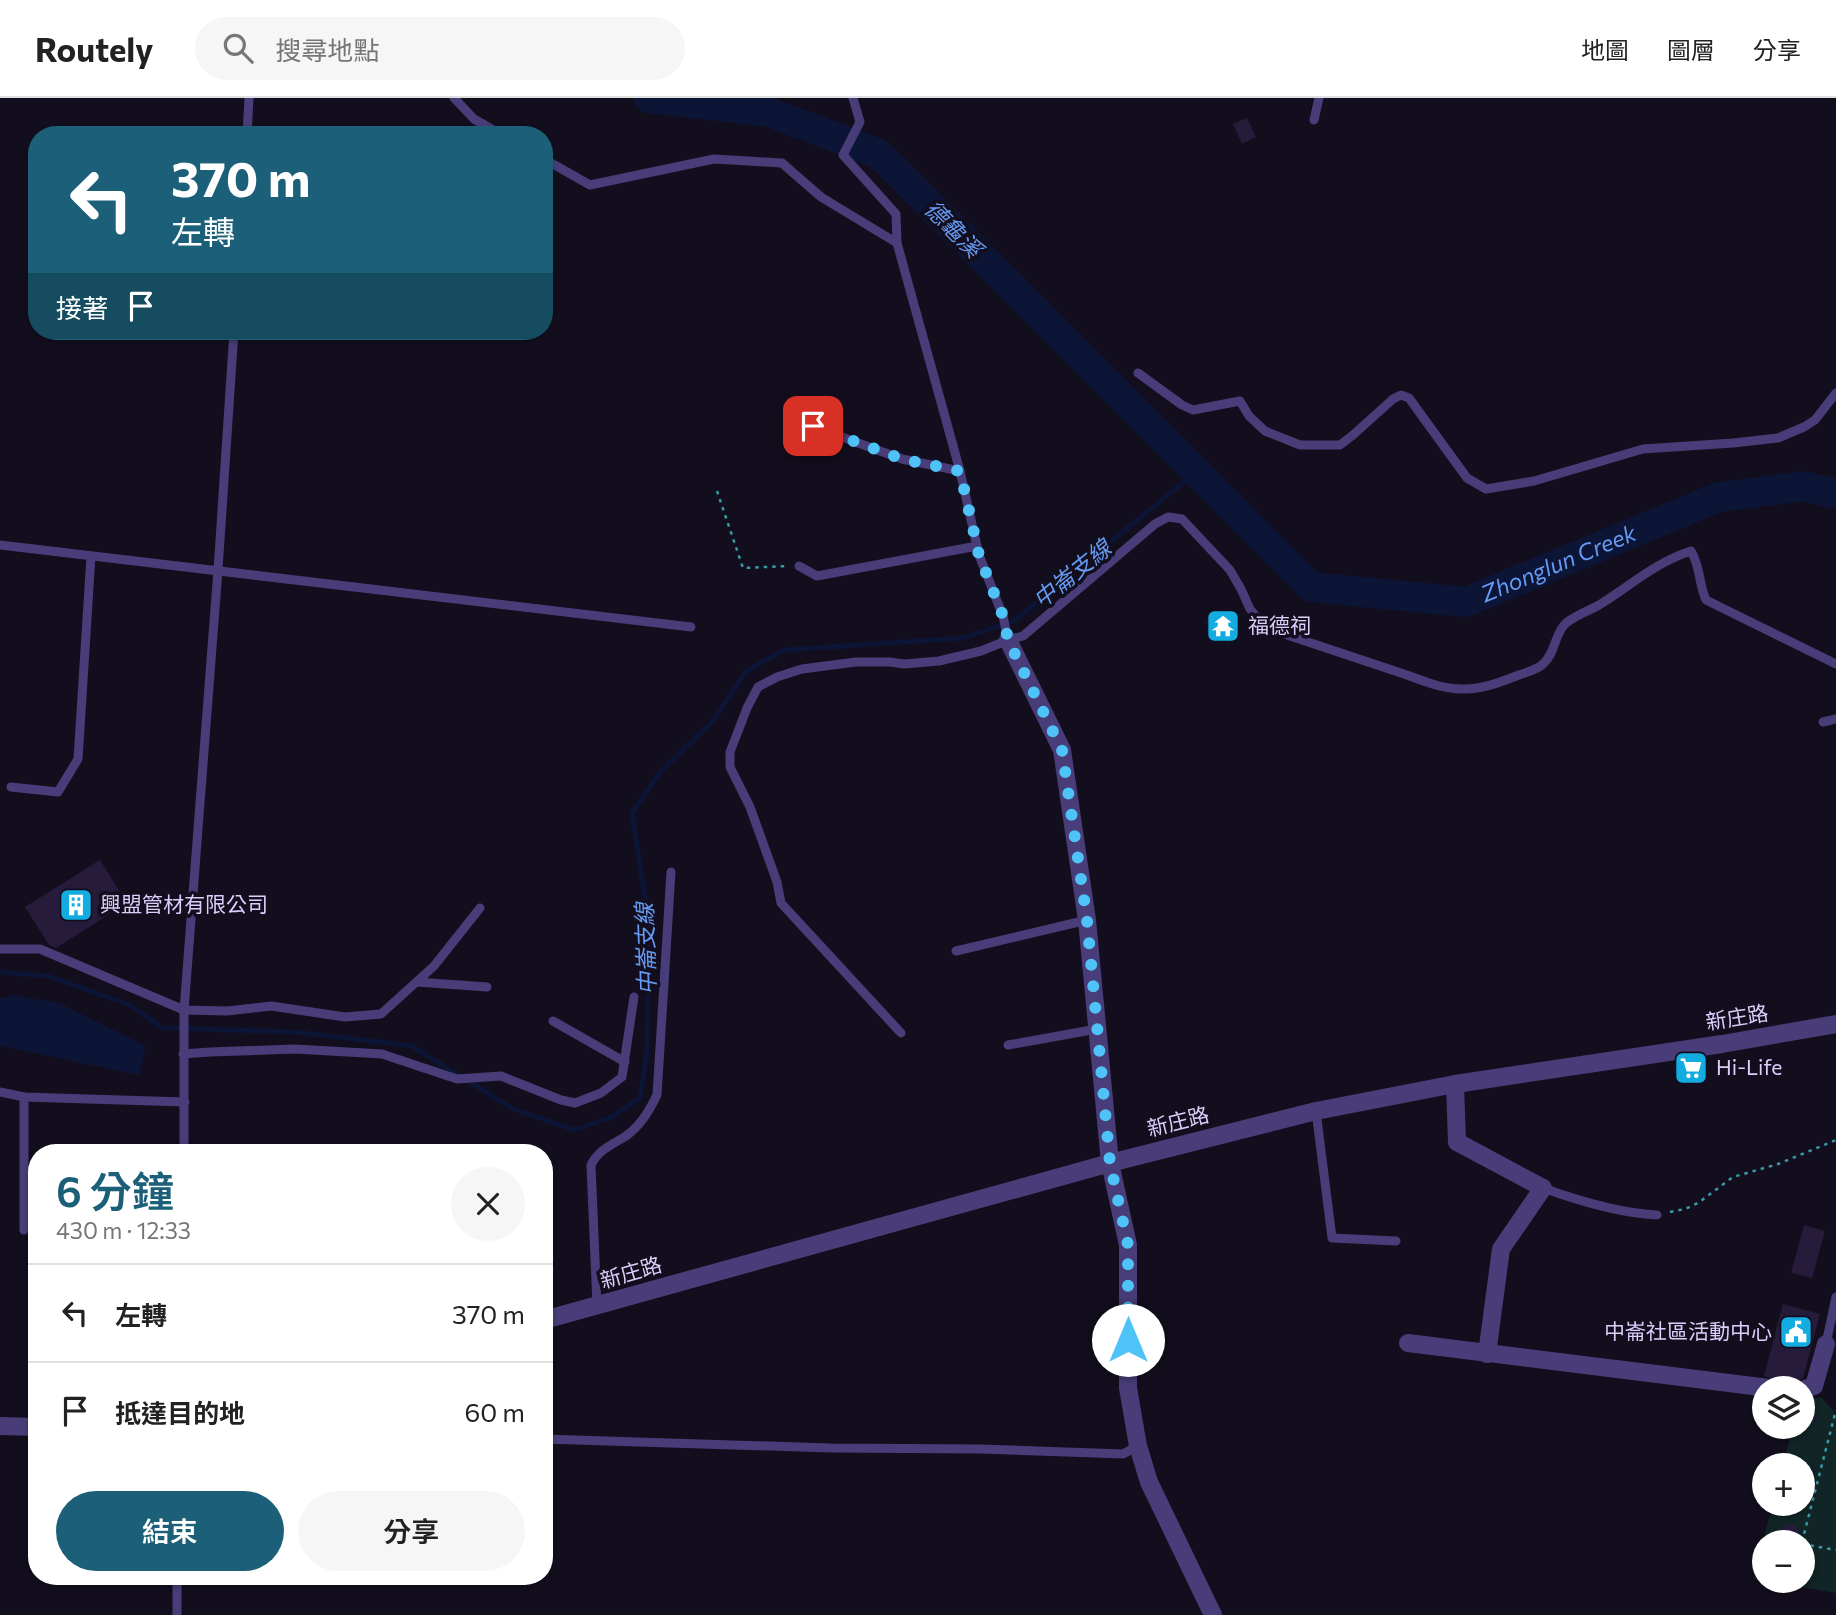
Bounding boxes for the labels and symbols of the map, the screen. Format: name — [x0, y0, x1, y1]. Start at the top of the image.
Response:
water label: 德龜溪 — [919, 194, 990, 265]
pin — [783, 396, 843, 456]
water label: Zhonglun Creek — [1475, 518, 1640, 608]
water label: 中崙支線 — [1027, 532, 1118, 613]
temple icon: 福德祠 — [1204, 607, 1242, 645]
place label: 福德祠 — [1248, 612, 1311, 637]
building icon: 興盟管材有限公司 — [57, 886, 95, 924]
place label: 興盟管材有限公司 — [100, 891, 268, 916]
water label: 中崙支線 — [629, 900, 661, 995]
street label: 新庄路 — [1704, 999, 1770, 1034]
supermarket icon: Hi-Life — [1672, 1049, 1710, 1087]
place label: Hi-Life — [1716, 1054, 1782, 1079]
street label: 新庄路 — [1144, 1101, 1211, 1140]
street label: 新庄路 — [597, 1251, 664, 1292]
position arrow — [1091, 1303, 1165, 1377]
public building icon: 中崙社區活動中心 — [1777, 1313, 1815, 1351]
place label: 中崙社區活動中心 — [1604, 1318, 1772, 1343]

